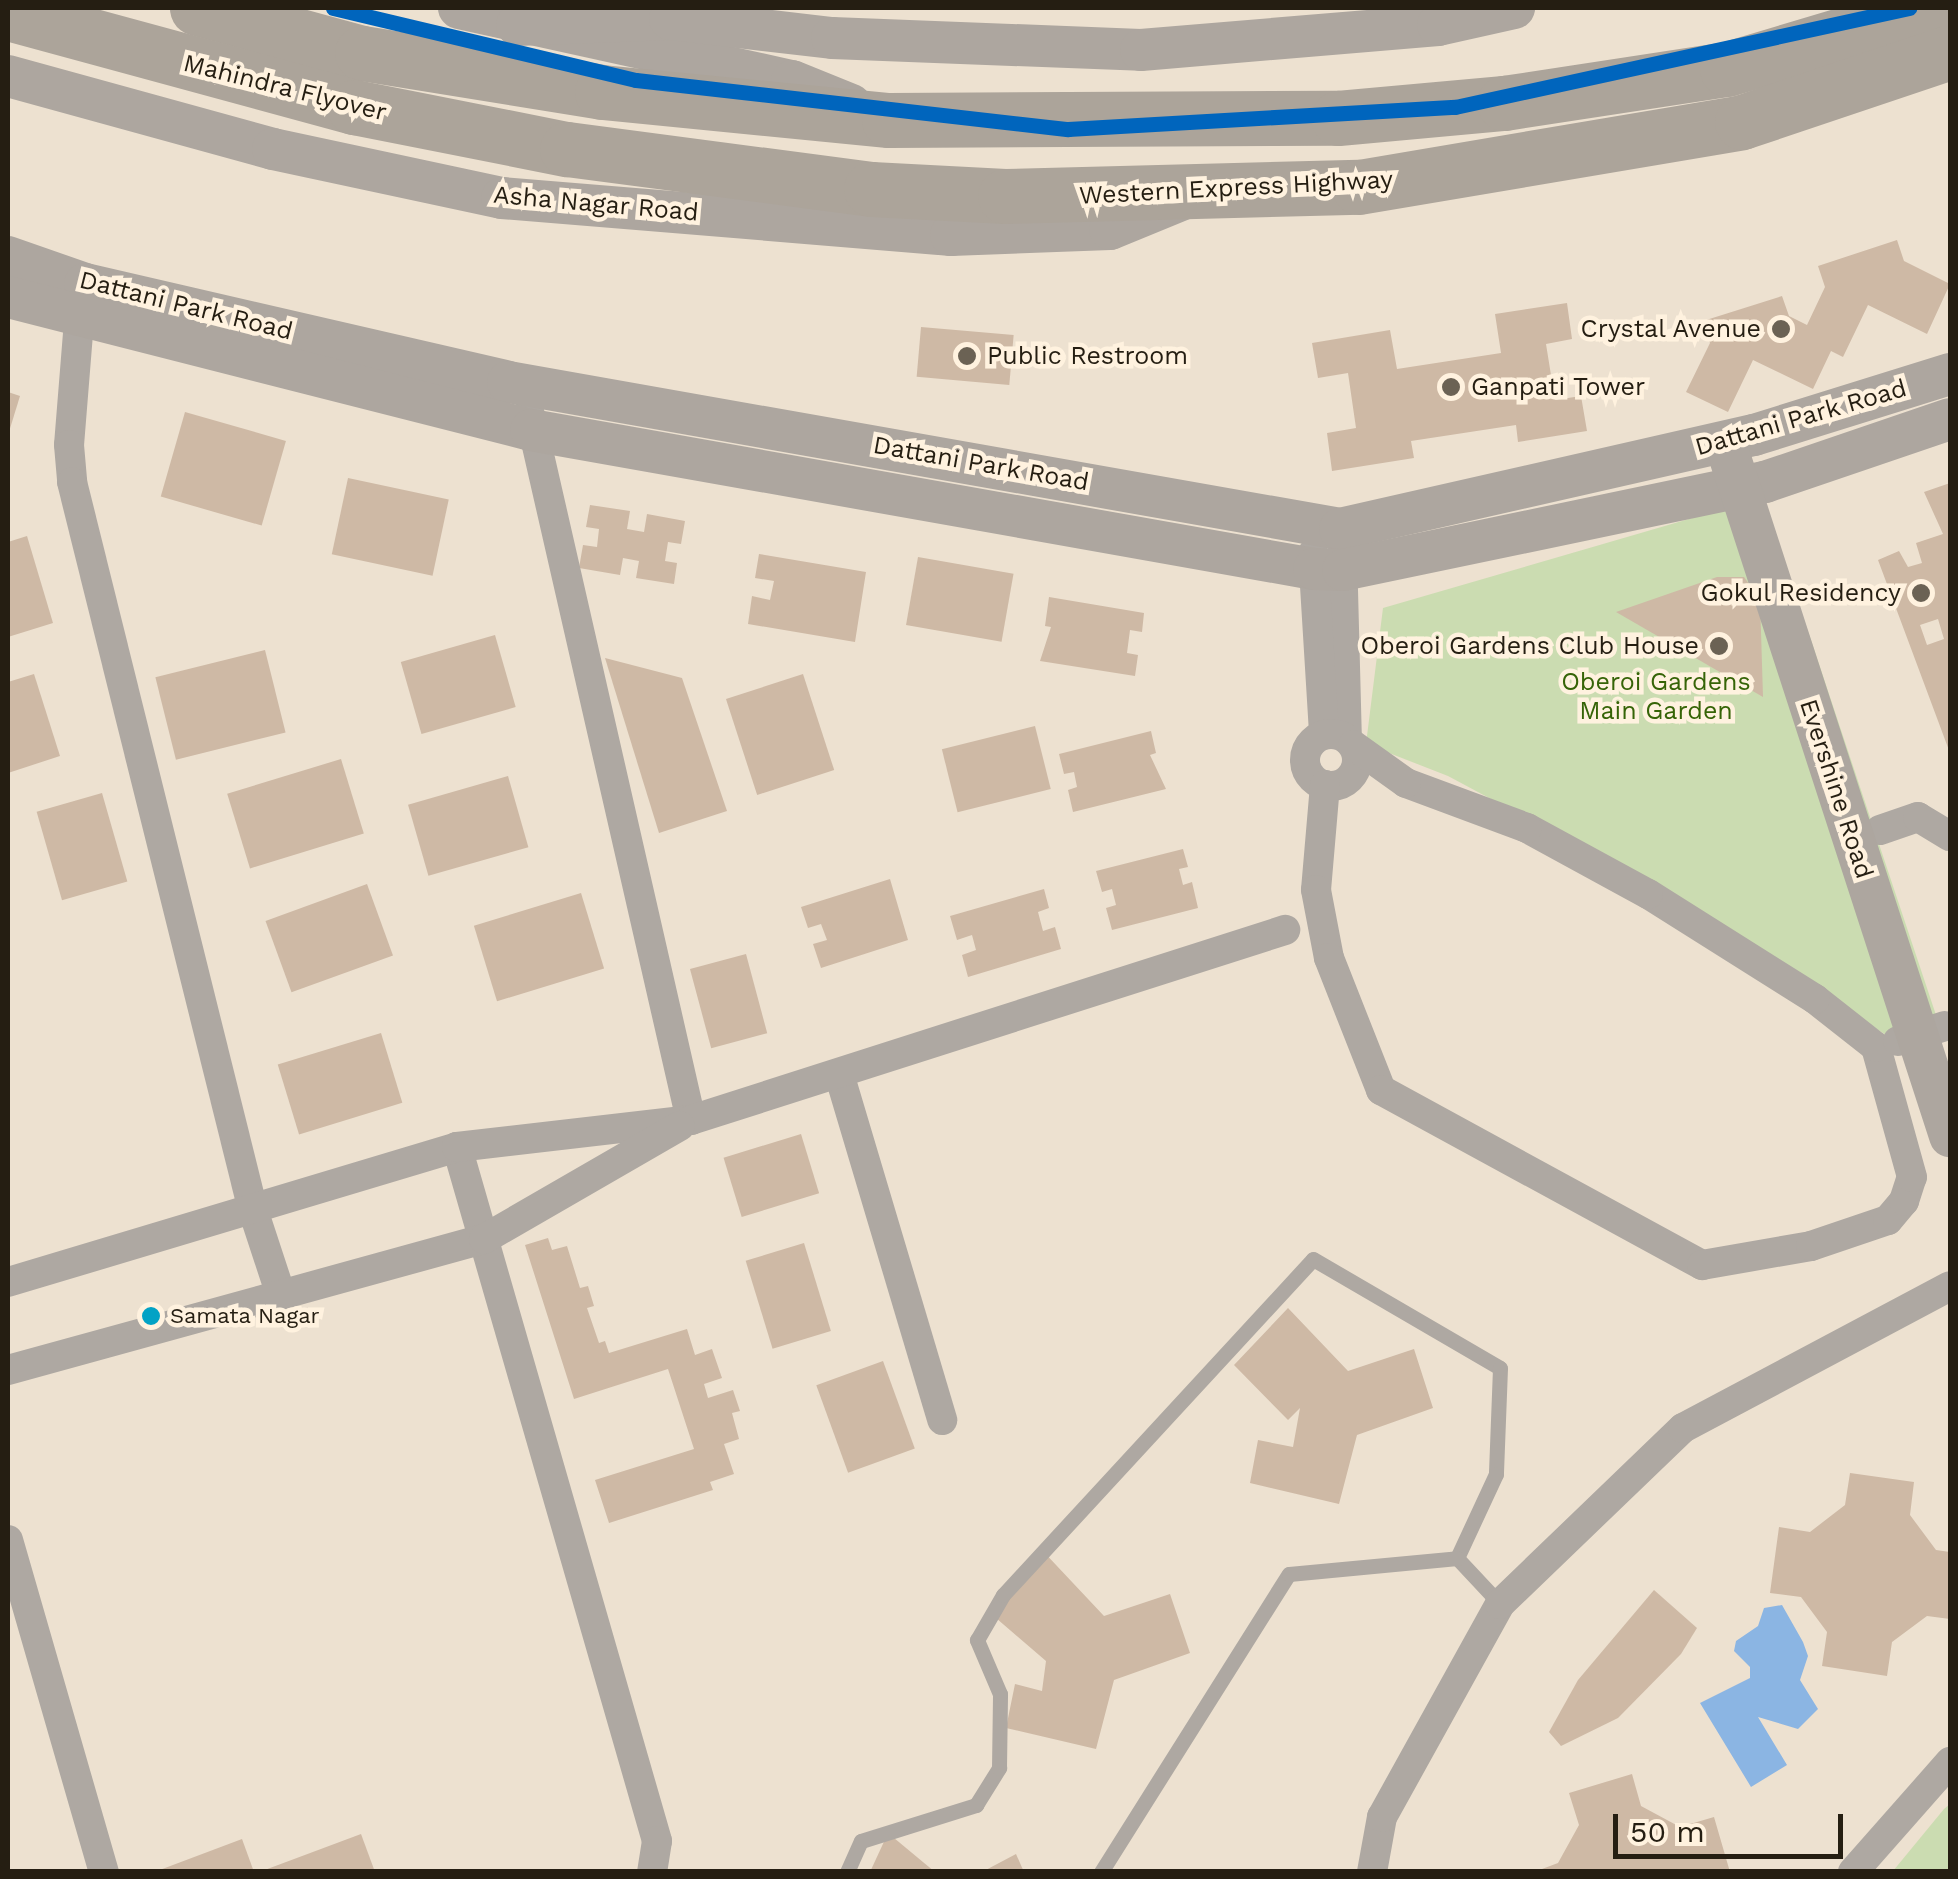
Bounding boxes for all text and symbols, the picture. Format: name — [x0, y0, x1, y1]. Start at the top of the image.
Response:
street label: Mahindra Flyover — [180, 48, 390, 128]
street label: Western Express Highway — [1078, 165, 1394, 211]
street label: Asha Nagar Road — [491, 180, 701, 228]
street label: Dattani Park Road — [76, 265, 296, 347]
place label: Crystal Avenue — [1579, 314, 1761, 344]
marker: Crystal Avenue — [1770, 318, 1792, 340]
place label: Public Restroom — [987, 341, 1188, 371]
marker: Public Restroom — [956, 345, 978, 367]
place label: Ganpati Tower — [1471, 372, 1646, 402]
street label: Dattani Park Road — [1692, 373, 1910, 463]
marker: Ganpati Tower — [1440, 376, 1462, 398]
street label: Dattani Park Road — [870, 430, 1092, 498]
place label: Gokul Residency — [1700, 578, 1901, 608]
marker: Gokul Residency — [1910, 582, 1932, 604]
place label: Oberoi Gardens Club House — [1360, 631, 1699, 661]
marker: Oberoi Gardens Club House — [1708, 635, 1730, 657]
park label: Oberoi Gardens Main Garden — [1561, 668, 1751, 727]
street label: Evershine Road — [1793, 695, 1879, 883]
place label: Samata Nagar — [170, 1303, 320, 1329]
marker: Samata Nagar — [141, 1306, 161, 1326]
scale bar — [1618, 1794, 1848, 1856]
text: 50 m — [1630, 1814, 1705, 1849]

